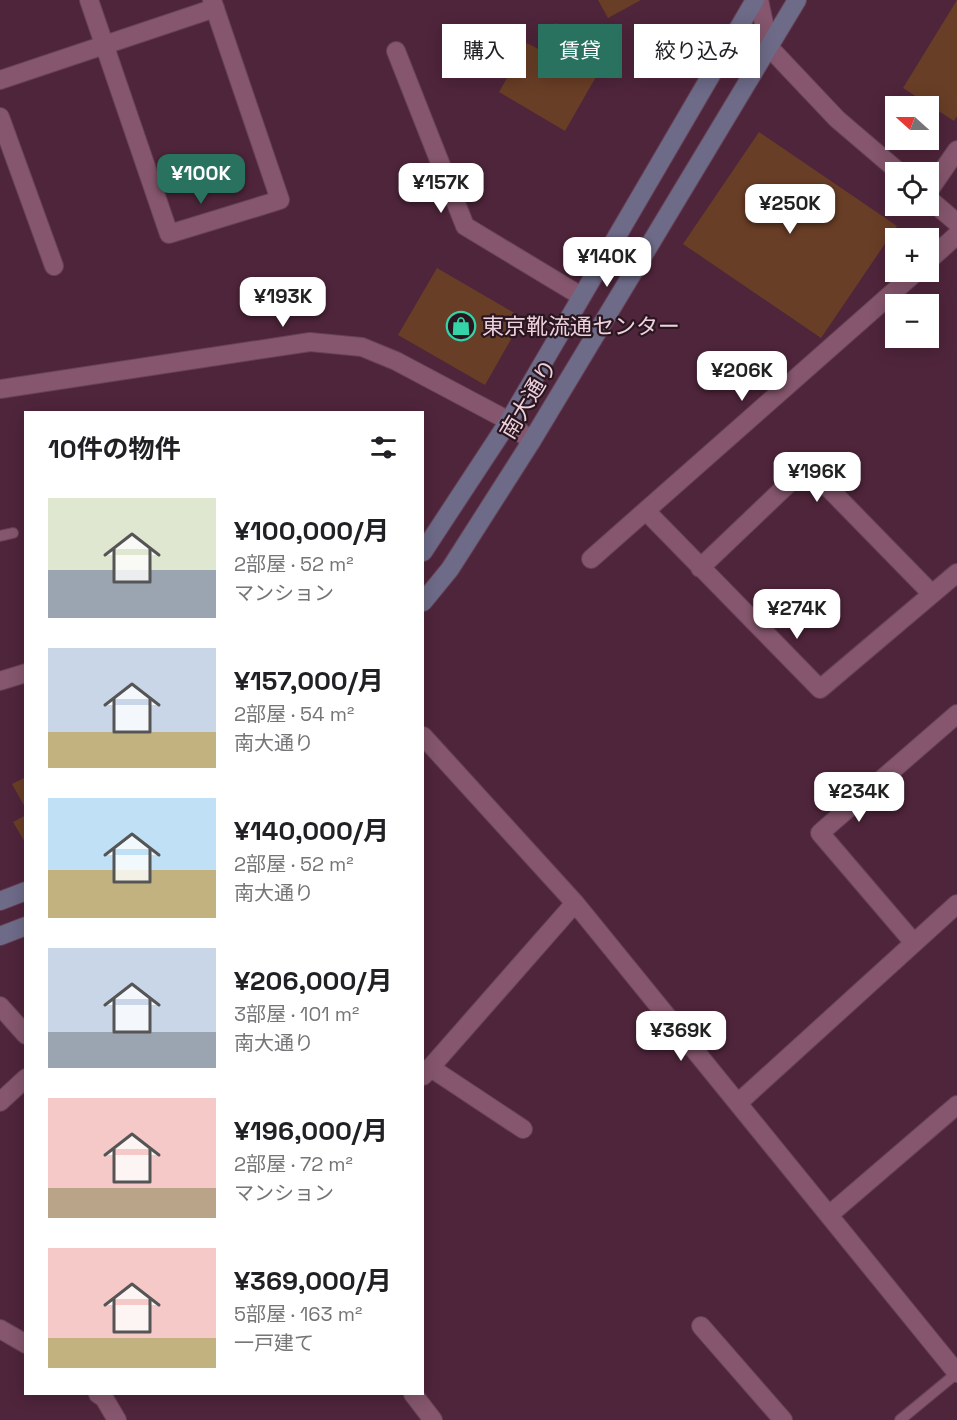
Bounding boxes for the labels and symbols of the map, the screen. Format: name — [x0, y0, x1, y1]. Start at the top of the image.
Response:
north arrow — [885, 96, 939, 150]
pin: ¥100K — [159, 154, 243, 205]
pin: ¥157K — [399, 163, 483, 214]
pin: ¥250K — [748, 184, 832, 235]
pin: ¥140K — [565, 237, 649, 288]
pin: ¥193K — [241, 277, 325, 328]
shop icon: 東京靴流通センター — [445, 310, 477, 342]
place label: 東京靴流通センター — [482, 312, 680, 340]
pin: ¥206K — [700, 351, 784, 402]
street label: 南大通り — [493, 354, 563, 444]
pin: ¥196K — [775, 452, 859, 503]
pin: ¥274K — [755, 589, 839, 640]
pin: ¥234K — [817, 772, 901, 823]
pin: ¥369K — [639, 1011, 723, 1062]

